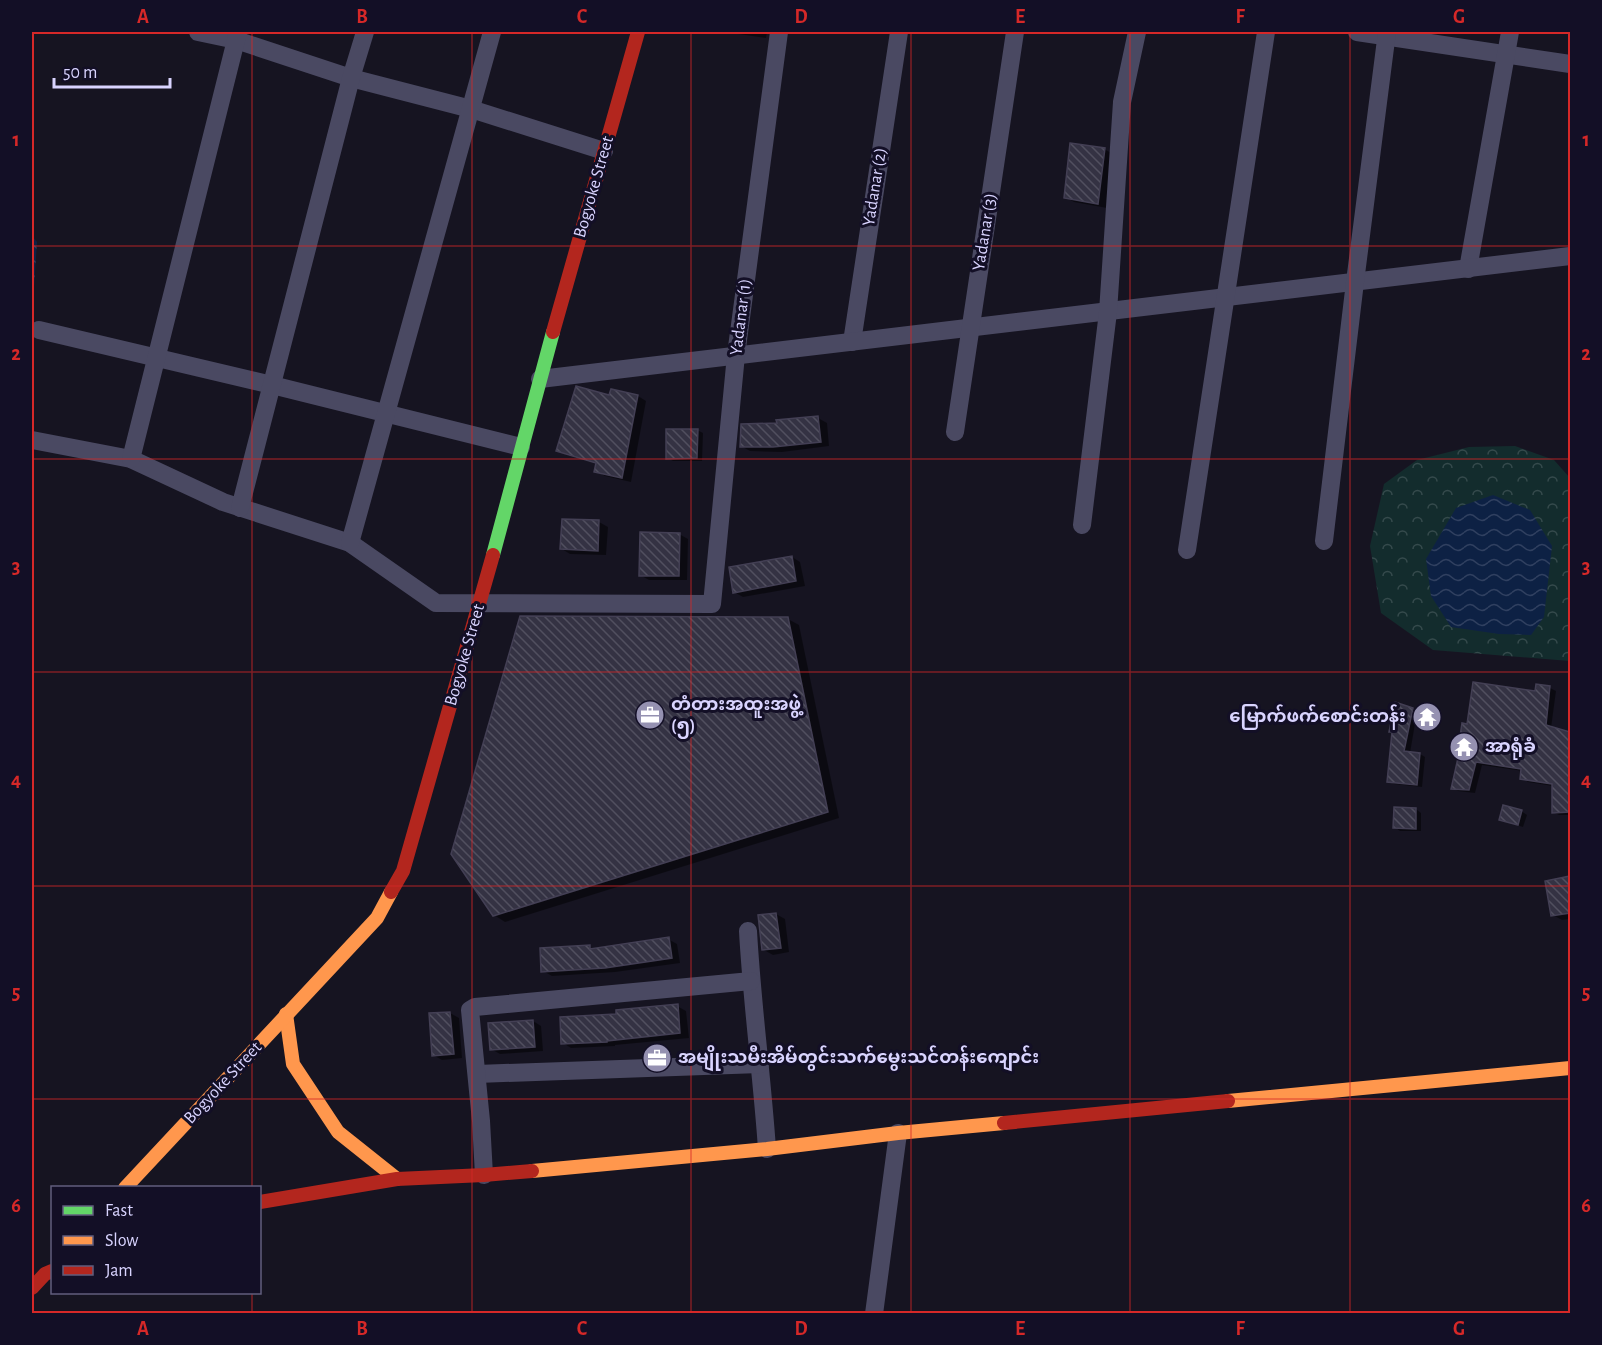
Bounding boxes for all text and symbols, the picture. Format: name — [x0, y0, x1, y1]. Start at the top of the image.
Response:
text: A — [137, 7, 149, 27]
text: B — [356, 7, 368, 27]
text: C — [577, 7, 588, 27]
text: D — [794, 7, 808, 27]
text: E — [1015, 7, 1025, 27]
text: F — [1235, 7, 1245, 27]
text: G — [1453, 7, 1465, 27]
scale bar — [54, 51, 170, 89]
text: 50 m — [63, 64, 97, 82]
text: 1 — [12, 130, 20, 150]
text: 1 — [1582, 130, 1590, 150]
street label: Bogyoke Street — [571, 134, 617, 240]
street label: Yadanar (2) — [860, 146, 890, 228]
street label: Yadanar (3) — [970, 192, 1000, 272]
street label: Yadanar (1) — [727, 278, 755, 356]
text: 2 — [11, 344, 21, 364]
text: 2 — [1581, 344, 1591, 364]
text: 3 — [12, 557, 20, 577]
text: 3 — [1582, 557, 1590, 577]
street label: Bogyoke Street — [442, 602, 488, 708]
place label: တံတားအထူးအဖွဲ့ (၅) — [671, 693, 804, 739]
office icon: တံတားအထူးအဖွဲ့ (၅) — [634, 699, 666, 731]
temple icon: မြောက်ဖက်စောင်းတန်း — [1411, 701, 1443, 733]
place label: မြောက်ဖက်စောင်းတန်း — [1229, 704, 1406, 730]
temple icon: အာရုံခံ — [1448, 731, 1480, 763]
place label: အာရုံခံ — [1485, 736, 1536, 760]
text: 4 — [11, 770, 21, 790]
text: 4 — [1581, 770, 1591, 790]
text: 5 — [12, 983, 20, 1003]
text: 5 — [1582, 983, 1590, 1003]
street label: Bogyoke Street — [181, 1038, 266, 1128]
office icon: အမျိုးသမီးအိမ်တွင်းသက်မွေးသင်တန်းကျောင်း — [641, 1042, 673, 1074]
place label: အမျိုးသမီးအိမ်တွင်းသက်မွေးသင်တန်းကျောင်း — [678, 1045, 1039, 1072]
legend — [51, 1186, 261, 1294]
text: 6 — [11, 1196, 21, 1216]
text: 6 — [1581, 1196, 1591, 1216]
text: Fast — [105, 1202, 133, 1220]
text: Slow — [105, 1232, 138, 1250]
text: Jam — [105, 1262, 133, 1280]
text: A — [137, 1319, 149, 1339]
text: B — [356, 1319, 368, 1339]
text: C — [577, 1319, 588, 1339]
text: D — [794, 1319, 808, 1339]
text: E — [1015, 1319, 1025, 1339]
text: F — [1235, 1319, 1245, 1339]
text: G — [1453, 1319, 1465, 1339]

